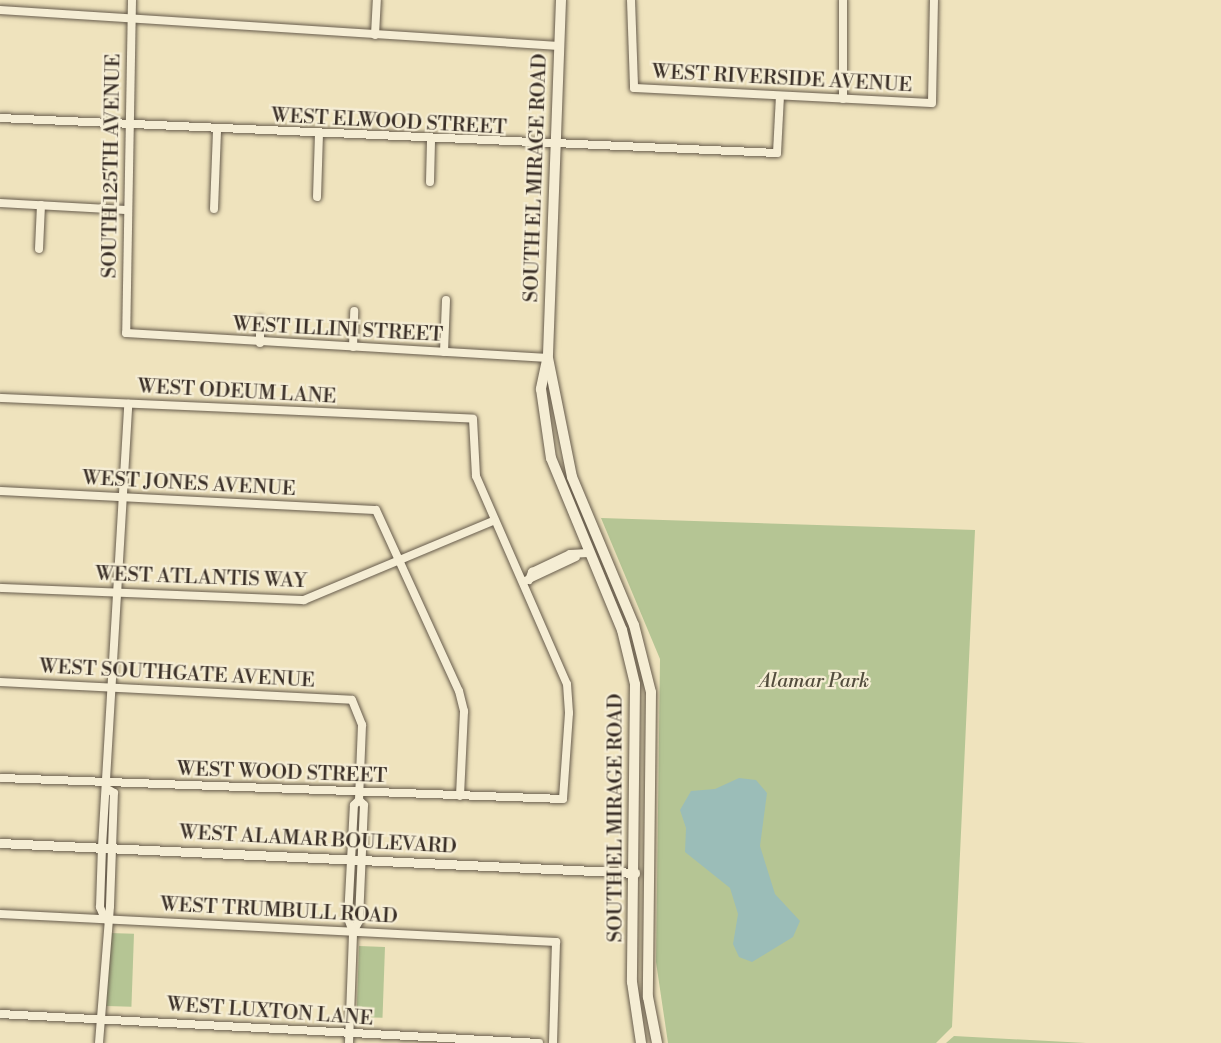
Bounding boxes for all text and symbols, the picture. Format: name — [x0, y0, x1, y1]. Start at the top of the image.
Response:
street label: SOUTH 125TH AVENUE — [98, 53, 126, 279]
street label: SOUTH EL MIRAGE ROAD — [520, 53, 552, 303]
street label: WEST RIVERSIDE AVENUE — [651, 60, 913, 98]
street label: WEST ELWOOD STREET — [271, 104, 507, 140]
street label: WEST ILLINI STREET — [232, 313, 444, 347]
street label: WEST ODEUM LANE — [137, 375, 337, 409]
street label: WEST JONES AVENUE — [82, 466, 296, 502]
street label: WEST ATLANTIS WAY — [95, 562, 307, 594]
street label: WEST SOUTHGATE AVENUE — [39, 655, 315, 693]
park label: Alamar Park — [759, 669, 869, 693]
street label: SOUTH EL MIRAGE ROAD — [604, 694, 628, 942]
street label: WEST WOOD STREET — [176, 757, 388, 789]
street label: WEST ALAMAR BOULEVARD — [179, 821, 457, 859]
street label: WEST TRUMBULL ROAD — [160, 893, 398, 929]
street label: WEST LUXTON LANE — [166, 993, 374, 1031]

